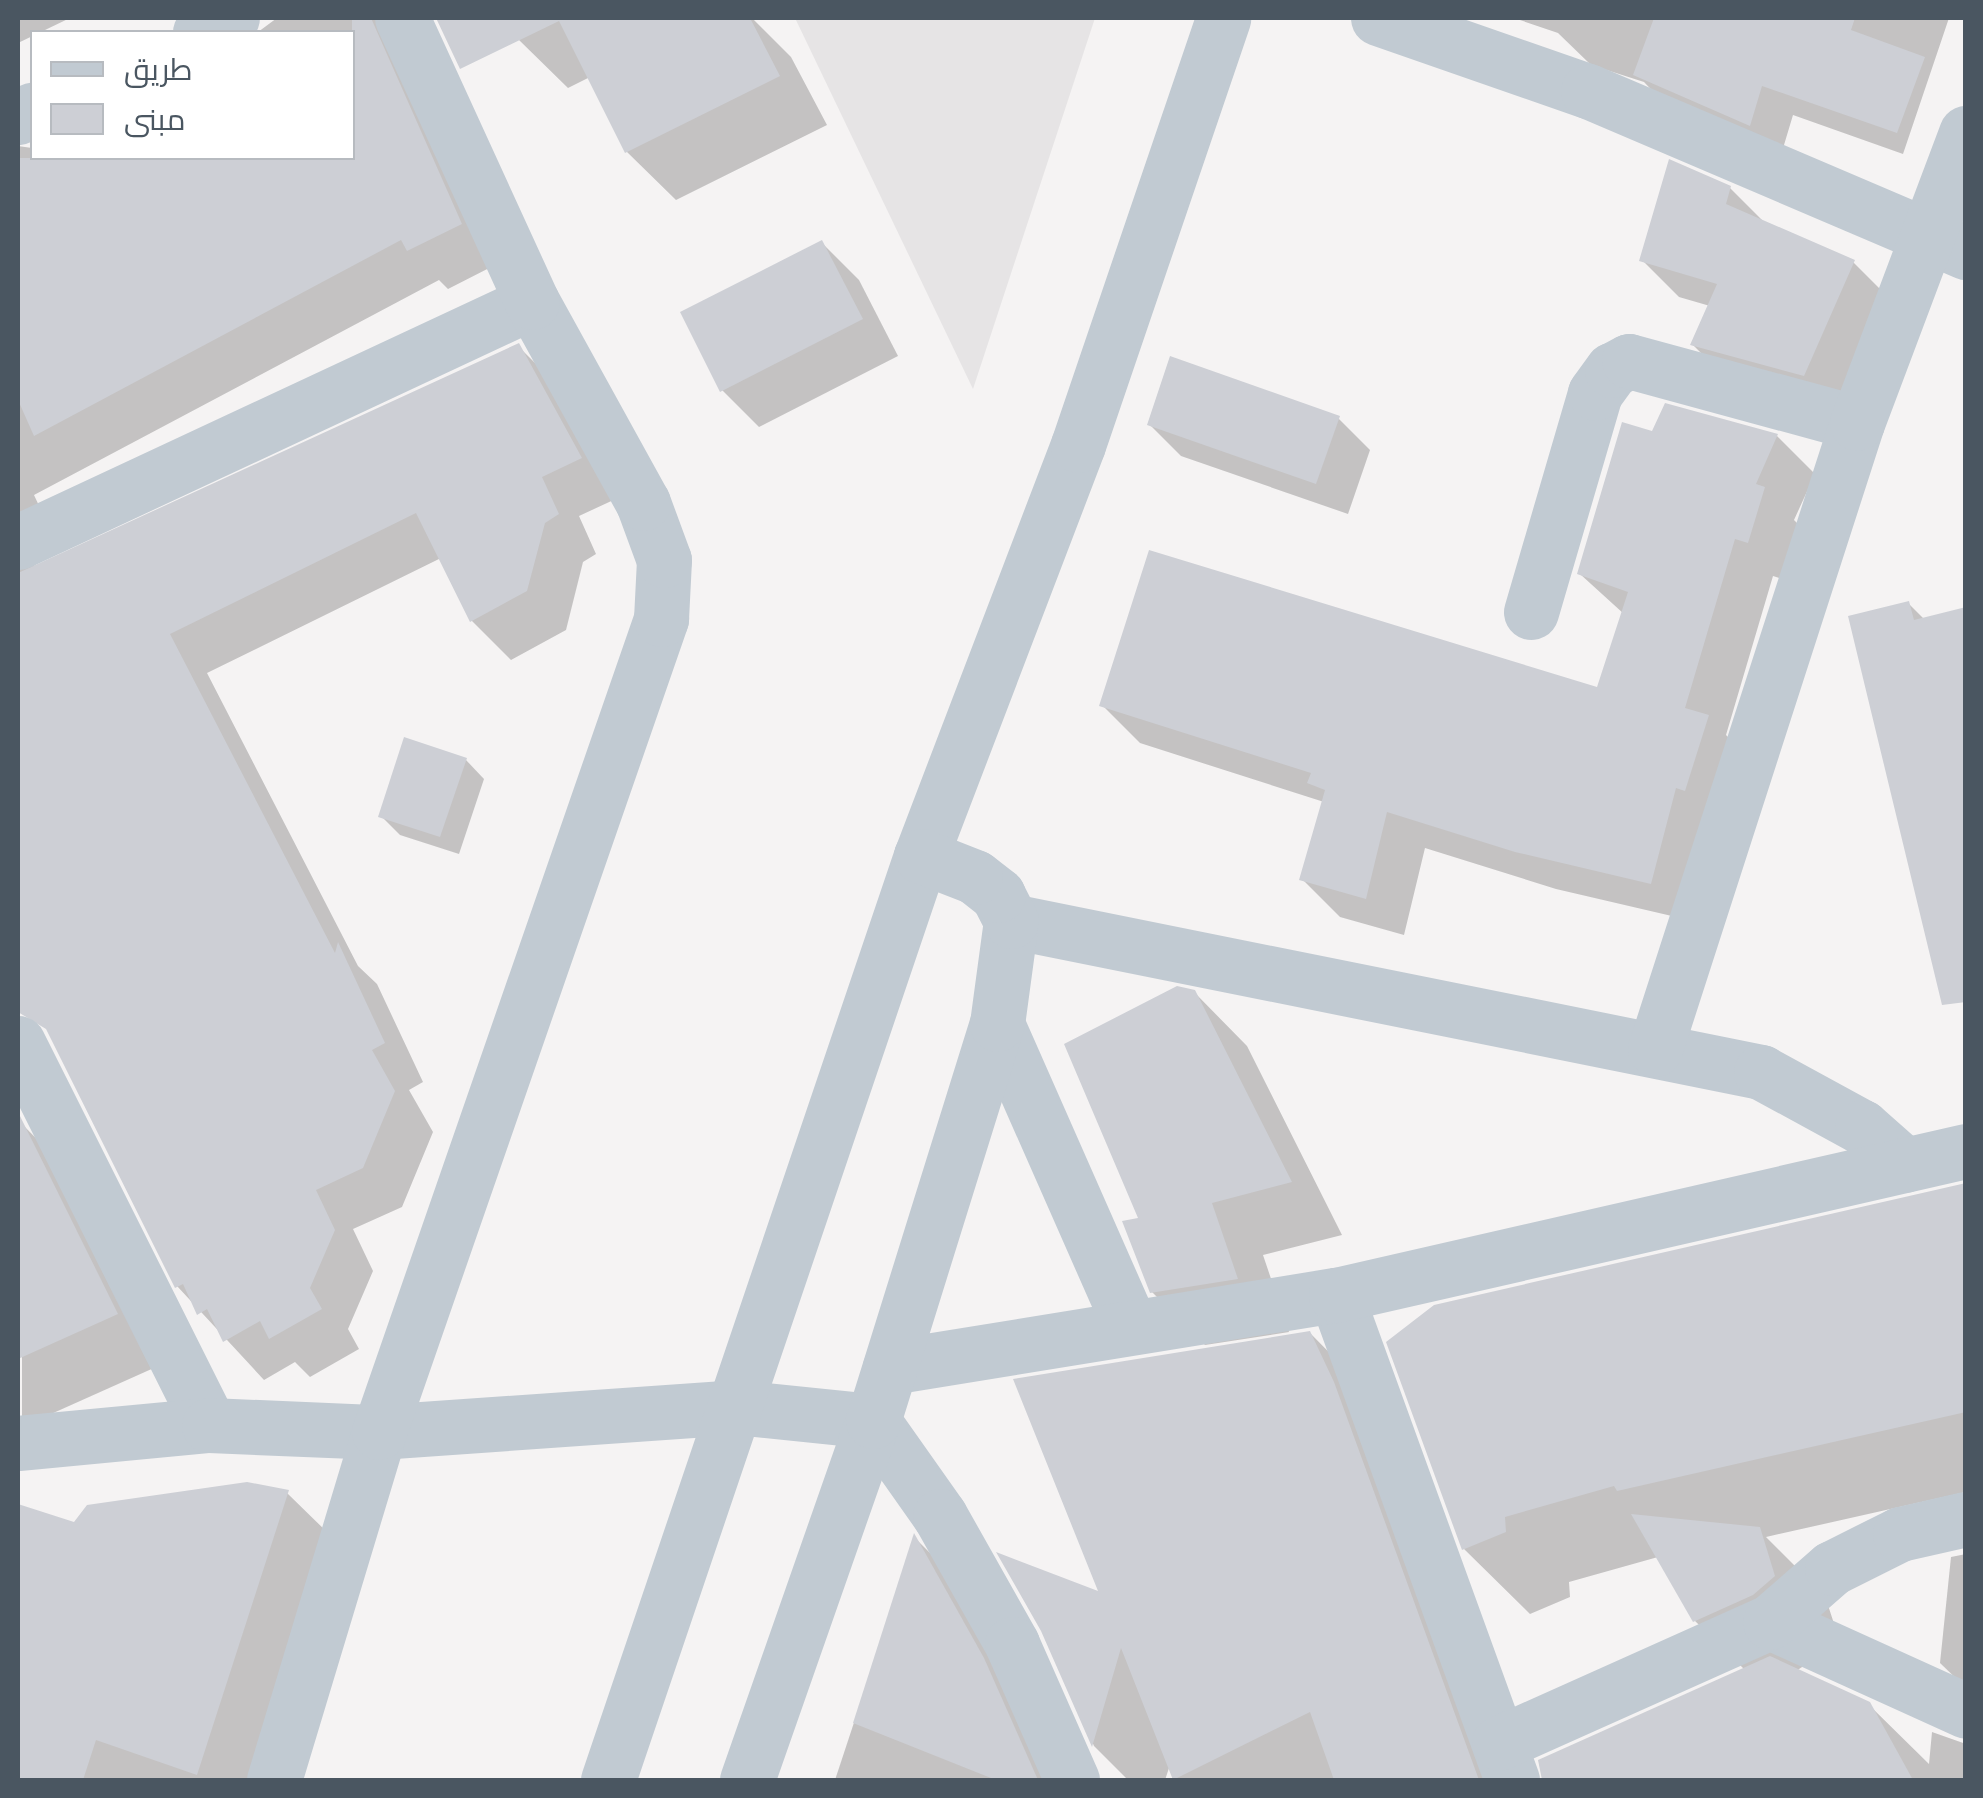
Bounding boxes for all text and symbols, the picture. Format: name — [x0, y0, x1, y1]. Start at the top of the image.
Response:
legend — [30, 30, 355, 160]
text: طريق — [124, 50, 193, 88]
text: مبنى — [124, 100, 185, 138]

